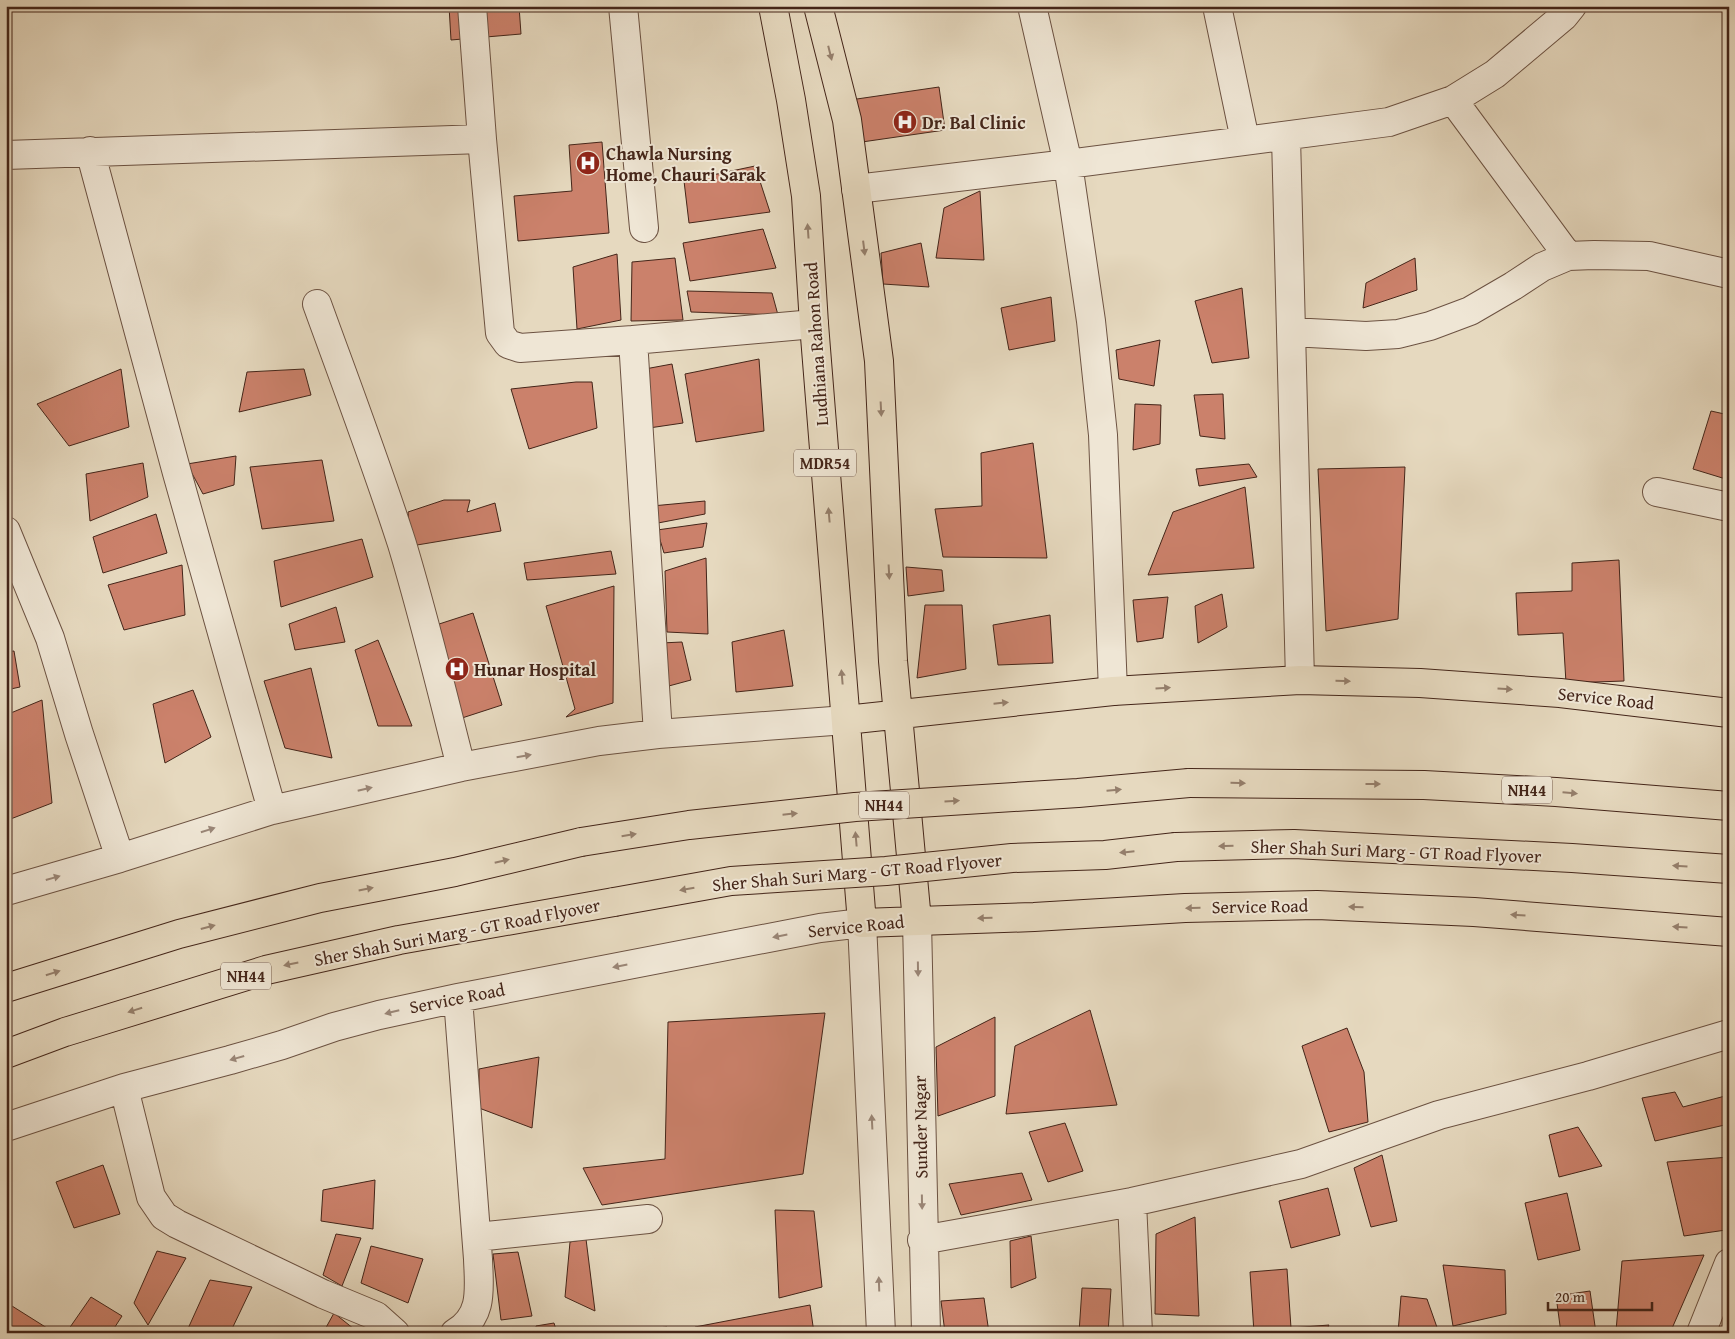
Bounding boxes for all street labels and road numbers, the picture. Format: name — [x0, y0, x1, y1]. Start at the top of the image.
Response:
street label: Ludhiana Rahon Road — [797, 261, 835, 427]
road number: MDR54 — [794, 449, 856, 476]
street label: Service Road — [1556, 680, 1656, 717]
road number: NH44 — [1502, 776, 1552, 804]
road number: NH44 — [859, 792, 909, 818]
street label: Sher Shah Suri Marg - GT Road Flyover — [1250, 832, 1542, 870]
street label: Sher Shah Suri Marg - GT Road Flyover — [711, 846, 1004, 898]
street label: Sher Shah Suri Marg - GT Road Flyover — [312, 891, 603, 973]
street label: Service Road — [1211, 892, 1309, 920]
street label: Service Road — [806, 907, 906, 944]
road number: NH44 — [221, 962, 271, 989]
street label: Service Road — [407, 975, 507, 1020]
street label: Sunder Nagar — [906, 1075, 934, 1179]

